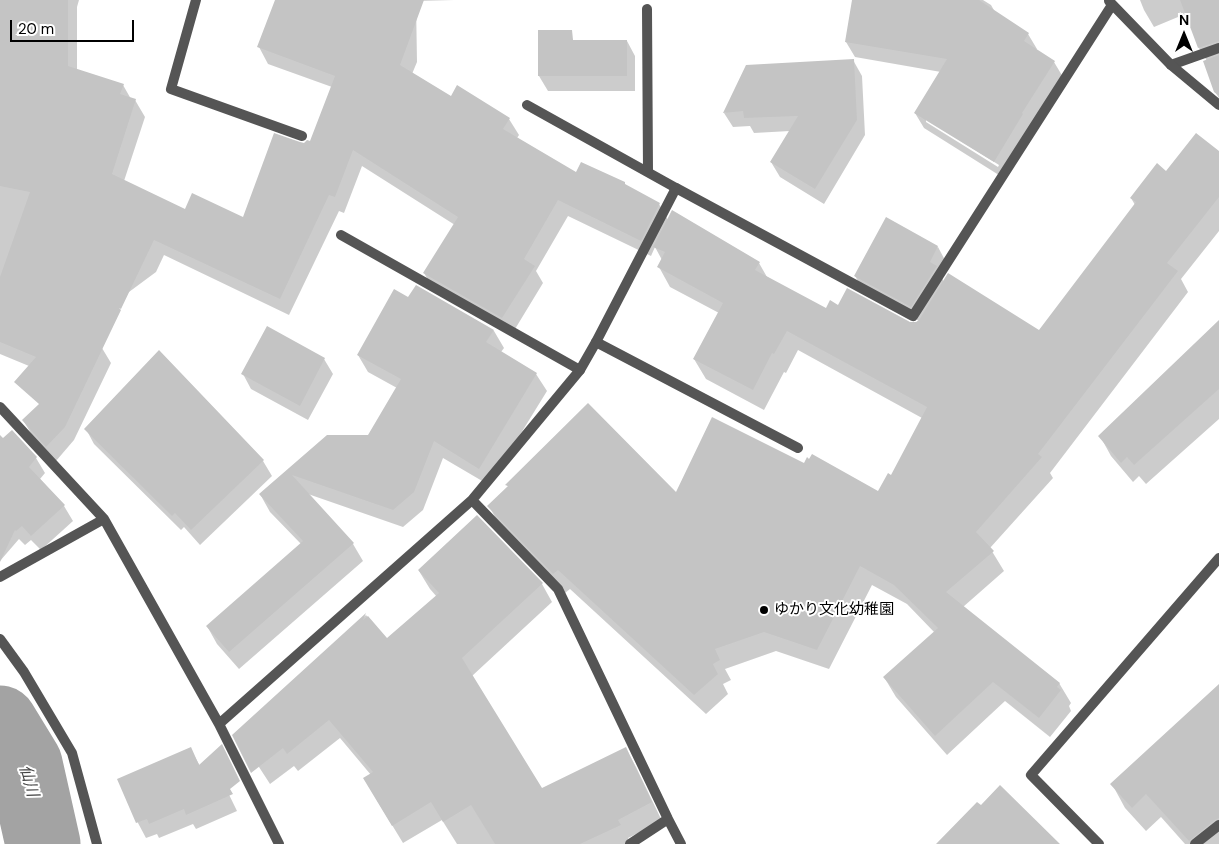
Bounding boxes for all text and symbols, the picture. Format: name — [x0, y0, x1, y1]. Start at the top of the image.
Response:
scale bar — [12, 10, 136, 42]
north arrow — [1159, 10, 1209, 60]
text: N — [1179, 11, 1189, 29]
text: 20 m — [18, 19, 54, 39]
place label: ゆかり文化幼稚園 — [774, 601, 894, 619]
marker: ゆかり文化幼稚園 — [758, 604, 770, 616]
water label: 仙川 — [14, 763, 42, 799]

